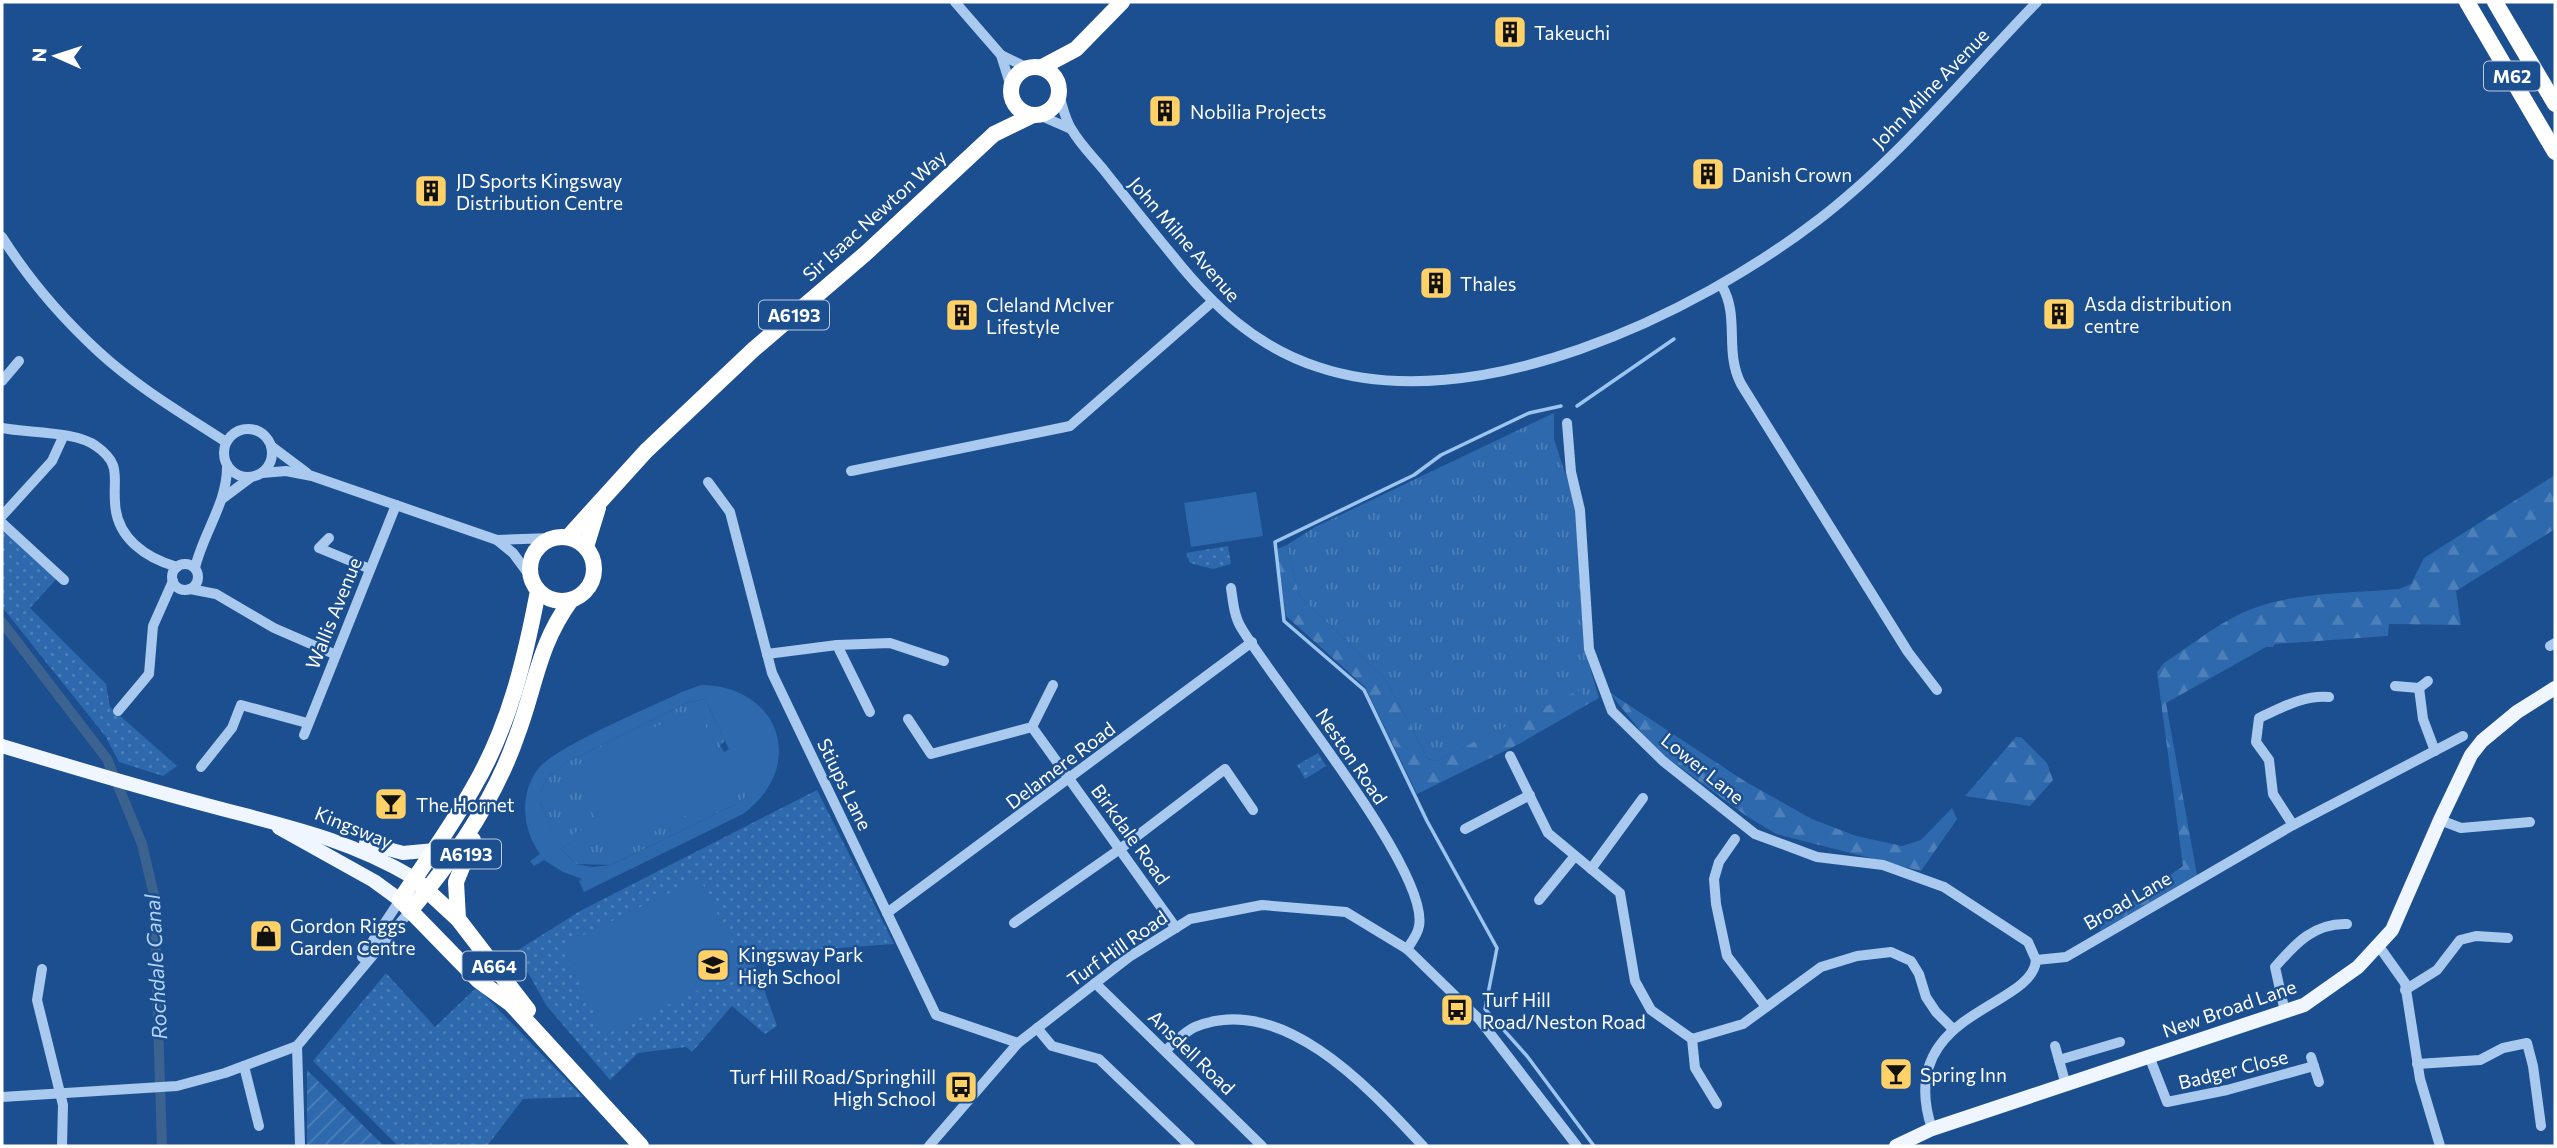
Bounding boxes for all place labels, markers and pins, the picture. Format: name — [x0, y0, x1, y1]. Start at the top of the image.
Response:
building icon: Takeuchi — [1491, 13, 1529, 51]
place label: Takeuchi — [1534, 21, 1610, 44]
building icon: Nobilia Projects — [1146, 92, 1184, 130]
place label: Nobilia Projects — [1190, 100, 1326, 123]
building icon: Danish Crown — [1689, 155, 1727, 193]
place label: Danish Crown — [1732, 163, 1852, 186]
place label: JD Sports Kingsway Distribution Centre — [456, 169, 623, 214]
building icon: JD Sports Kingsway Distribution Centre — [412, 172, 450, 210]
building icon: Thales — [1417, 264, 1455, 302]
place label: Thales — [1460, 272, 1517, 295]
place label: Asda distribution centre — [2084, 292, 2232, 337]
place label: Cleland McIver Lifestyle — [986, 293, 1114, 338]
building icon: Asda distribution centre — [2040, 295, 2078, 333]
building icon: Cleland McIver Lifestyle — [943, 296, 981, 334]
bar icon: The Hornet — [372, 785, 410, 823]
place label: The Hornet — [416, 793, 515, 816]
place label: Gordon Riggs Garden Centre — [290, 914, 416, 959]
shop icon: Gordon Riggs Garden Centre — [247, 917, 285, 955]
place label: Kingsway Park High School — [738, 943, 863, 988]
school or university icon: Kingsway Park High School — [694, 946, 732, 984]
place label: Turf Hill Road/Neston Road — [1482, 988, 1646, 1033]
bus stop icon: Turf Hill Road/Neston Road — [1438, 991, 1476, 1029]
bar icon: Spring Inn — [1877, 1055, 1915, 1093]
place label: Spring Inn — [1920, 1063, 2007, 1086]
place label: Turf Hill Road/Springhill High School — [729, 1065, 936, 1110]
bus stop icon: Turf Hill Road/Springhill High School — [942, 1068, 980, 1106]

